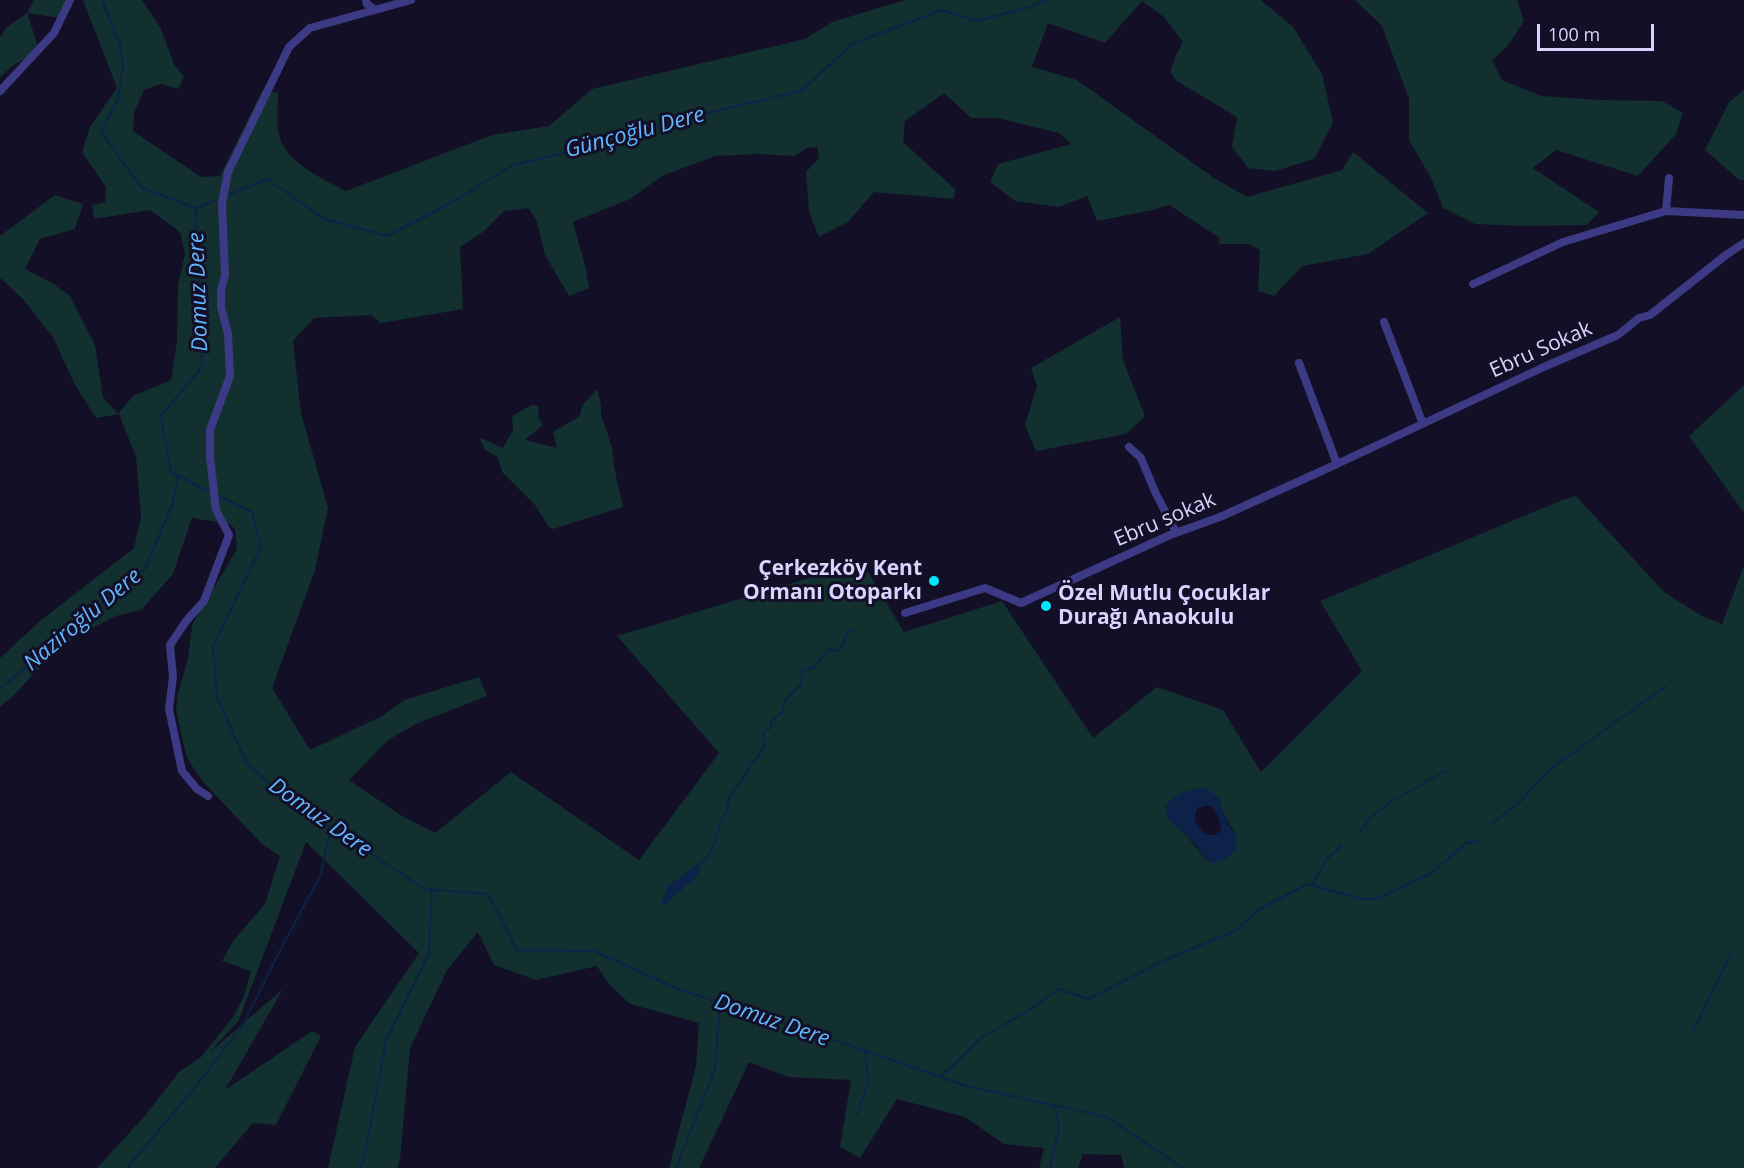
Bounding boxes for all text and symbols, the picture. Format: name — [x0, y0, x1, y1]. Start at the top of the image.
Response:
scale bar — [1540, 12, 1657, 50]
text: 100 m — [1548, 22, 1600, 46]
water label: Günçoğlu Dere — [562, 102, 708, 164]
water label: Domuz Dere — [184, 232, 214, 352]
street label: Ebru Sokak — [1486, 316, 1596, 384]
street label: Ebru sokak — [1110, 487, 1220, 553]
place label: Çerkezköy Kent Ormanı Otoparkı — [743, 556, 922, 606]
water label: Naziroğlu Dere — [19, 563, 147, 677]
marker: Çerkezköy Kent Ormanı Otoparkı — [927, 574, 941, 588]
place label: Özel Mutlu Çocuklar Durağı Anaokulu — [1058, 581, 1270, 631]
marker: Özel Mutlu Çocuklar Durağı Anaokulu — [1039, 599, 1053, 613]
water label: Domuz Dere — [263, 773, 377, 863]
water label: Domuz Dere — [711, 989, 833, 1053]

